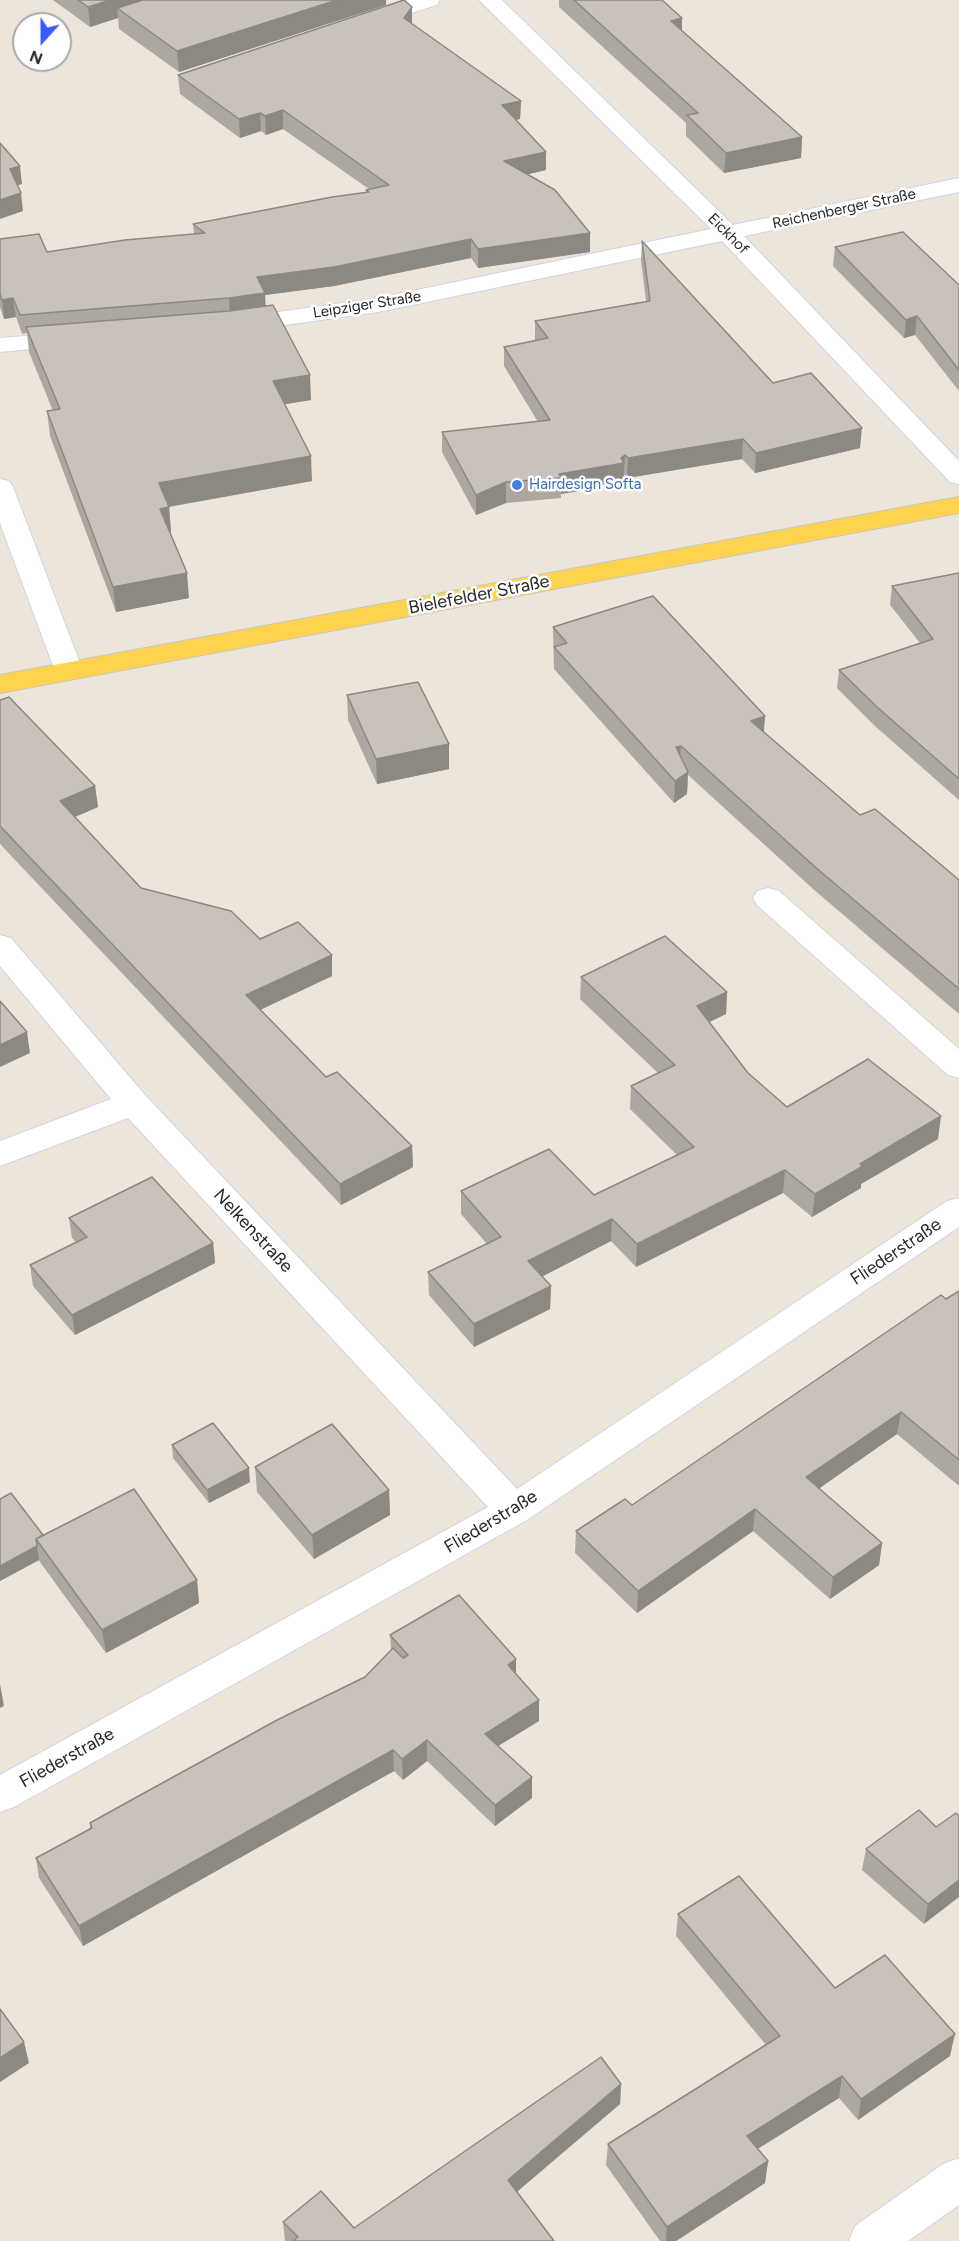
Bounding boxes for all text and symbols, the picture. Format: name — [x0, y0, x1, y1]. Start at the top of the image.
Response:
north arrow — [12, 12, 72, 72]
text: N — [27, 46, 45, 68]
street label: Reichenberger Straße — [771, 185, 917, 233]
street label: Eickhof — [704, 210, 752, 258]
street label: Leipziger Straße — [312, 288, 422, 322]
place label: Hairdesign Softa — [529, 476, 642, 494]
marker: Hairdesign Softa — [510, 478, 524, 492]
street label: Bielefelder Straße — [407, 571, 551, 619]
street label: Nelkenstraße — [209, 1185, 297, 1277]
street label: Fliederstraße — [847, 1214, 945, 1290]
street label: Fliederstraße — [441, 1486, 541, 1558]
street label: Fliederstraße — [16, 1723, 118, 1793]

